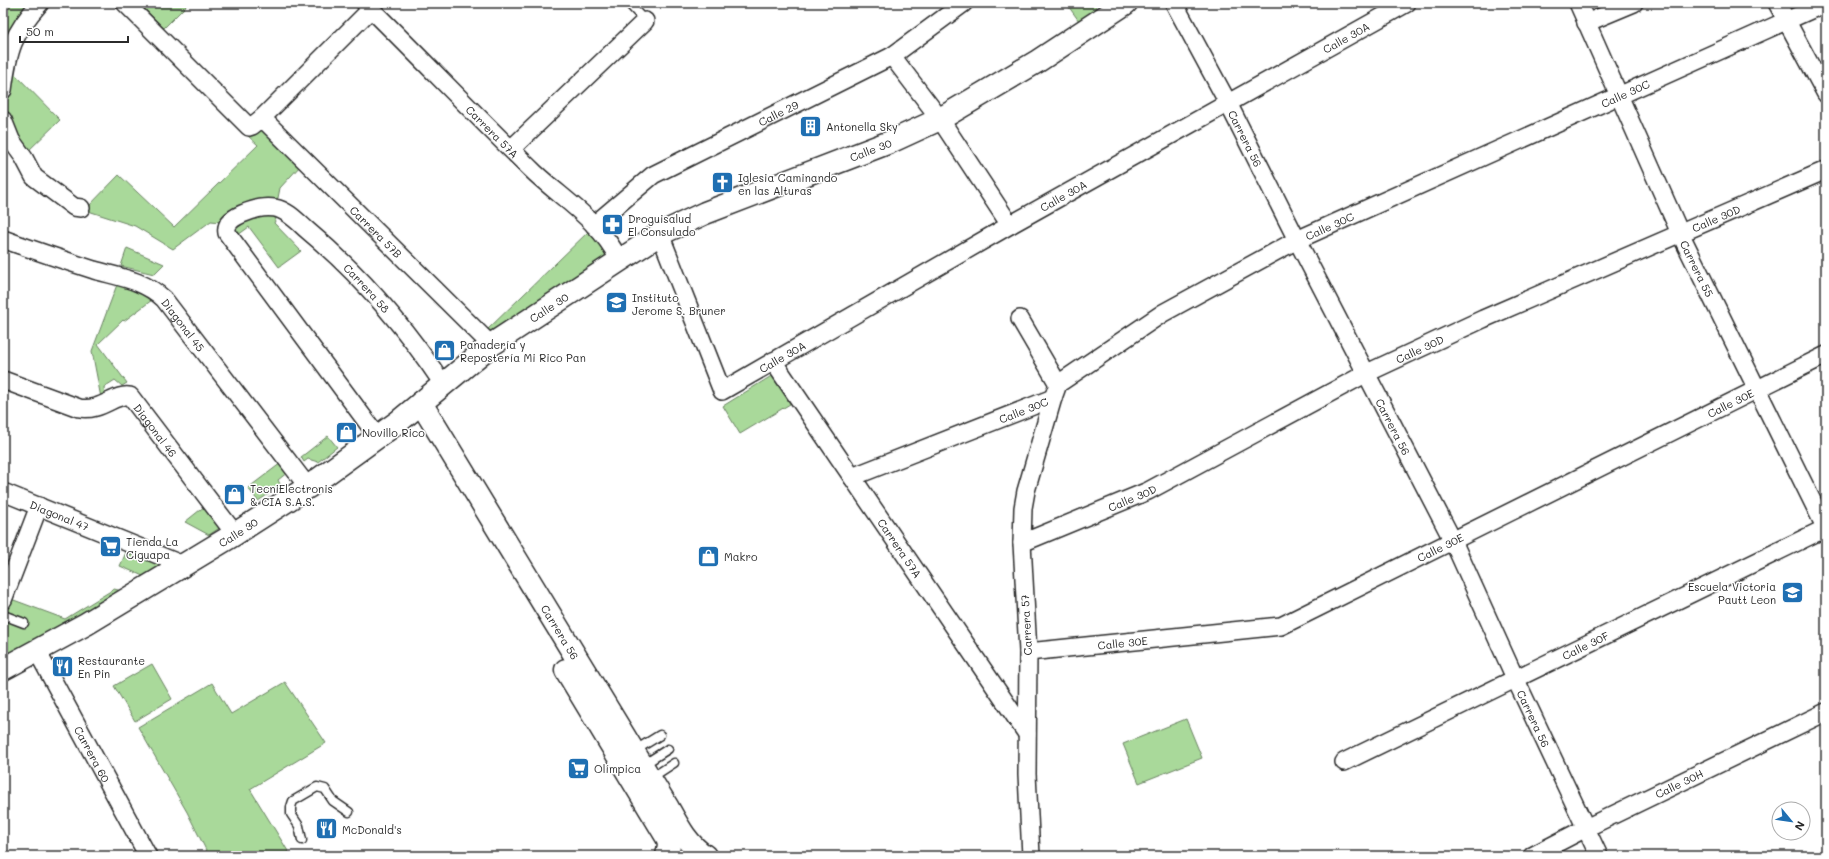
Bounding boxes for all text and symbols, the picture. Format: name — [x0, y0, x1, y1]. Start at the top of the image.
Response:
scale bar — [20, 18, 128, 44]
street label: Calle 30A — [1320, 18, 1372, 56]
text: 50 m — [26, 23, 54, 39]
street label: Calle 30C — [1598, 76, 1652, 110]
street label: Calle 29 — [755, 96, 801, 129]
street label: Carrera 57A — [463, 102, 522, 161]
street label: Carrera 56 — [1225, 107, 1266, 169]
building icon: Antonella Sky — [798, 113, 824, 139]
place label: Antonella Sky — [826, 119, 898, 134]
street label: Calle 30 — [847, 135, 894, 164]
church icon: Iglesia Caminando en las Alturas — [709, 170, 735, 196]
place label: Iglesia Caminando en las Alturas — [738, 170, 838, 198]
street label: Calle 30A — [1037, 176, 1089, 214]
street label: Calle 30D — [1689, 201, 1743, 235]
street label: Carrera 57B — [347, 202, 406, 261]
street label: Calle 30C — [1303, 208, 1356, 243]
pharmacy icon: Droguisalud El Consulado — [599, 211, 625, 237]
place label: Droguisalud El Consulado — [628, 211, 696, 239]
street label: Carrera 55 — [1677, 238, 1718, 299]
street label: Carrera 58 — [341, 260, 394, 316]
street label: Calle 30 — [526, 289, 571, 325]
school or university icon: Instituto Jerome S. Bruner — [603, 290, 629, 316]
place label: Instituto Jerome S. Bruner — [632, 290, 726, 318]
street label: Diagonal 45 — [158, 295, 209, 354]
street label: Calle 30D — [1393, 331, 1446, 366]
shop icon: Panadería y Repostería Mi Rico Pan — [432, 337, 458, 363]
place label: Panadería y Repostería Mi Rico Pan — [460, 337, 586, 365]
street label: Calle 30A — [756, 337, 808, 376]
street label: Calle 30E — [1704, 385, 1756, 421]
street label: Calle 30C — [996, 393, 1050, 426]
street label: Carrera 56 — [1373, 396, 1414, 457]
street label: Diagonal 46 — [131, 400, 181, 460]
shop icon: Novillo Rico — [334, 419, 360, 445]
place label: Novillo Rico — [362, 425, 425, 440]
street label: Calle 30D — [1105, 480, 1159, 514]
shop icon: TecniElectronis & CIA S.A.S. — [221, 481, 247, 507]
place label: TecniElectronis & CIA S.A.S. — [250, 481, 333, 509]
street label: Diagonal 47 — [28, 496, 91, 534]
street label: Calle 30 — [215, 514, 261, 550]
street label: Carrera 57A — [875, 515, 926, 580]
street label: Calle 30E — [1414, 529, 1466, 565]
supermarket icon: Tienda La Ciguapa — [98, 534, 124, 560]
place label: Tienda La Ciguapa — [126, 534, 179, 562]
shop icon: Makro — [695, 543, 721, 569]
place label: Makro — [724, 549, 758, 564]
place label: Escuela Victoria Pautt Leon — [1688, 579, 1776, 607]
school or university icon: Escuela Victoria Pautt Leon — [1779, 579, 1805, 605]
street label: Carrera 57 — [1017, 594, 1035, 656]
street label: Carrera 56 — [538, 602, 583, 662]
street label: Calle 30F — [1559, 627, 1611, 663]
street label: Calle 30E — [1097, 632, 1148, 652]
restaurant icon: Restaurante En Pin — [49, 653, 75, 679]
place label: Restaurante En Pin — [78, 653, 145, 681]
street label: Carrera 56 — [1514, 687, 1554, 749]
street label: Carrera 60 — [71, 723, 114, 785]
supermarket icon: Olímpica — [565, 755, 591, 781]
place label: Olímpica — [594, 761, 641, 776]
street label: Calle 30H — [1652, 765, 1706, 801]
north arrow — [1771, 801, 1811, 841]
restaurant icon: McDonald's — [314, 816, 340, 842]
text: N — [1792, 819, 1809, 833]
place label: McDonald's — [342, 822, 402, 837]

